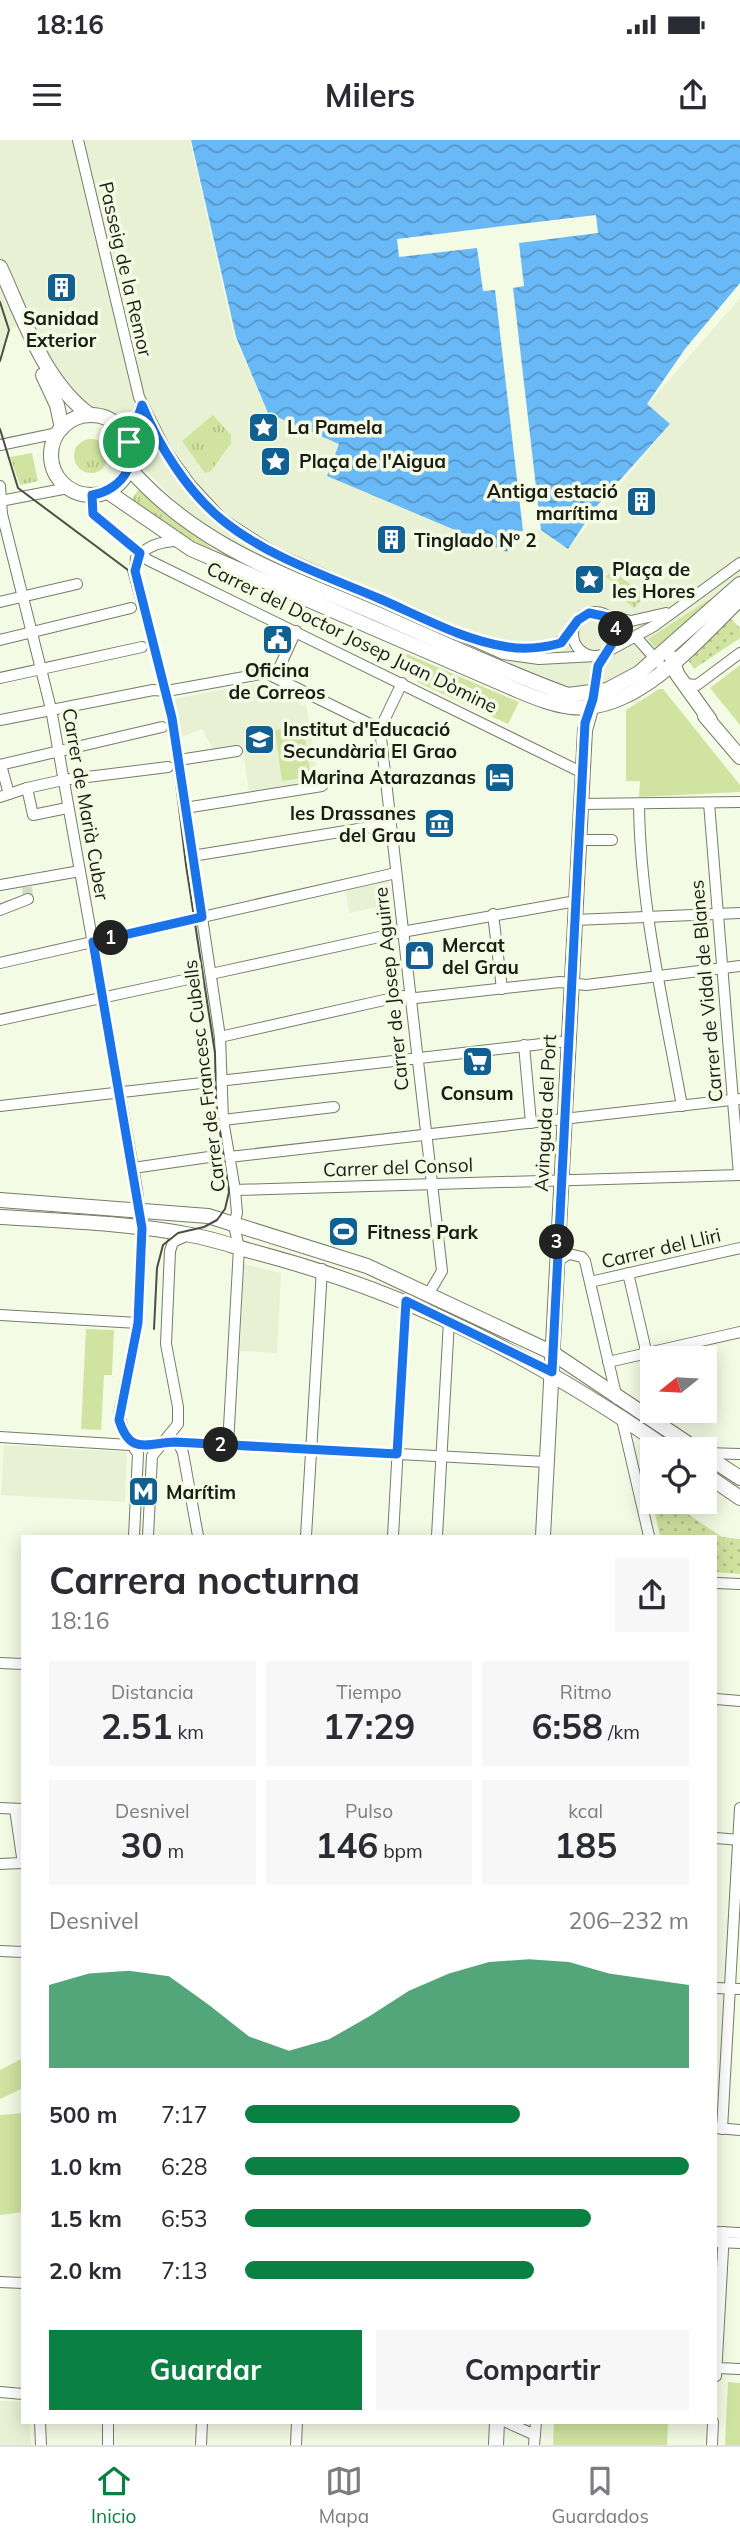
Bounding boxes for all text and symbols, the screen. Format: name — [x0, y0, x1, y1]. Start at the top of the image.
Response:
text: 18:16 — [35, 8, 104, 41]
text: Milers — [325, 75, 415, 115]
icon: menu — [28, 76, 66, 114]
icon: share — [674, 76, 712, 114]
street label: Passeig de la Remor — [94, 179, 158, 359]
building icon: Sanidad Exterior — [44, 270, 78, 304]
place label: Sanidad Exterior — [23, 306, 99, 352]
place icon: La Pamela — [247, 410, 281, 444]
pin — [99, 412, 159, 472]
place label: La Pamela — [287, 415, 383, 439]
icon: arrive — [110, 423, 148, 461]
place icon: Plaça de l'Aigua — [259, 444, 293, 478]
place label: Plaça de l'Aigua — [299, 449, 446, 473]
place label: Antiga estació marítima — [487, 479, 618, 525]
building icon: Antiga estació marítima — [624, 485, 658, 519]
building icon: Tinglado Nº 2 — [374, 523, 408, 557]
place label: Tinglado Nº 2 — [414, 528, 537, 552]
street label: Carrer del Doctor Josep Juan Dòmine — [203, 556, 501, 718]
place label: Plaça de les Hores — [612, 557, 695, 603]
place icon: Plaça de les Hores — [572, 563, 606, 597]
pin: 4 — [598, 612, 634, 646]
text: 4 — [610, 616, 621, 640]
public building icon: Oficina de Correos — [260, 622, 294, 656]
place label: Oficina de Correos — [229, 658, 325, 704]
street label: Carrer de Marià Cuber — [57, 706, 115, 902]
place label: Institut d'Educació Secundària El Grao — [283, 717, 457, 763]
school or university icon: Institut d'Educació Secundària El Grao — [243, 723, 277, 757]
hotel icon: Marina Atarazanas — [482, 760, 516, 794]
place label: Marina Atarazanas — [300, 765, 476, 789]
place label: les Drassanes del Grau — [290, 801, 416, 847]
museum icon: les Drassanes del Grau — [422, 807, 456, 841]
street label: Carrer de Vidal de Blanes — [684, 879, 728, 1103]
street label: Carrer de Josep Aguirre — [368, 886, 414, 1092]
pin: 1 — [94, 920, 128, 956]
text: 1 — [105, 925, 116, 949]
place label: Mercat del Grau — [442, 933, 519, 979]
shop icon: Mercat del Grau — [402, 939, 436, 973]
street label: Carrer de Francesc Cubells — [178, 959, 230, 1193]
street label: Avinguda del Port — [529, 1033, 561, 1192]
supermarket icon: Consum — [460, 1045, 494, 1079]
place label: Consum — [441, 1081, 513, 1105]
street label: Carrer del Consol — [322, 1152, 474, 1182]
sports icon: Fitness Park — [327, 1215, 361, 1249]
place label: Fitness Park — [367, 1220, 479, 1244]
street label: Carrer del Lliri — [599, 1223, 723, 1273]
pin: 3 — [540, 1224, 574, 1260]
text: 3 — [551, 1229, 562, 1253]
north arrow — [640, 1346, 718, 1423]
map controls — [640, 1346, 717, 1514]
pin: 2 — [204, 1428, 238, 1462]
text: 2 — [215, 1432, 226, 1456]
button: locate — [640, 1437, 717, 1514]
metro station icon: Marítim — [126, 1475, 160, 1509]
place label: Marítim — [166, 1480, 236, 1504]
text: Carrera nocturna — [49, 1556, 360, 1604]
button: share — [615, 1558, 689, 1632]
text: 18:16 — [49, 1606, 109, 1635]
text: Distancia — [111, 1680, 194, 1704]
text: Tiempo — [336, 1680, 402, 1704]
text: Ritmo — [560, 1680, 612, 1704]
text: 2.51 — [101, 1704, 172, 1748]
text: 17:29 — [323, 1704, 415, 1748]
text: 6:58 — [531, 1704, 603, 1748]
text: km — [172, 1720, 204, 1744]
text: /km — [603, 1720, 640, 1744]
text: Desnivel — [115, 1799, 190, 1823]
text: Pulso — [345, 1799, 393, 1823]
text: kcal — [568, 1799, 603, 1823]
text: 30 — [120, 1823, 163, 1867]
text: 146 — [315, 1823, 378, 1867]
text: 185 — [554, 1823, 617, 1867]
text: m — [163, 1839, 184, 1863]
text: bpm — [378, 1839, 423, 1863]
text: Desnivel — [49, 1906, 139, 1935]
text: 206–232 m — [568, 1906, 689, 1935]
text: 500 m — [49, 2100, 117, 2129]
text: 7:17 — [161, 2100, 208, 2129]
text: 1.0 km — [49, 2152, 122, 2181]
text: 6:28 — [161, 2152, 208, 2181]
text: 1.5 km — [49, 2204, 122, 2233]
text: 6:53 — [161, 2204, 208, 2233]
text: 2.0 km — [49, 2256, 122, 2285]
text: 7:13 — [161, 2256, 208, 2285]
button: Guardar — [49, 2330, 362, 2410]
button: Compartir — [376, 2330, 689, 2410]
tab: Inicio — [91, 2462, 136, 2528]
tab: Mapa — [319, 2462, 369, 2528]
tab: Guardados — [551, 2462, 649, 2528]

